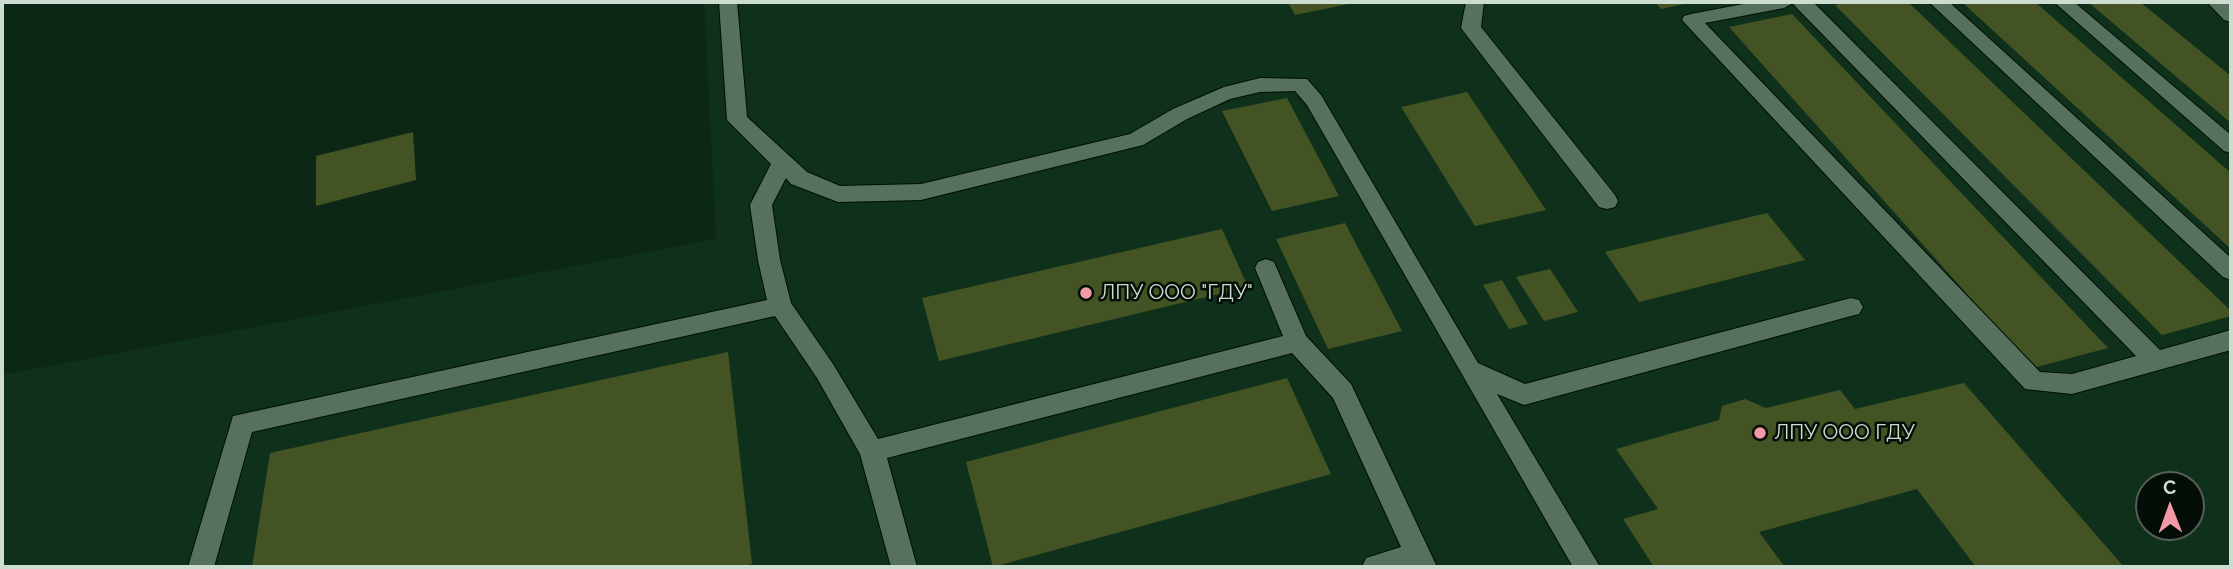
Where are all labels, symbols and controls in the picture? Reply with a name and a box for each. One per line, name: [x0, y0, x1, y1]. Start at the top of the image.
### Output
place label: ЛПУ ООО "ГДУ": [1100, 280, 1253, 306]
marker: ЛПУ ООО "ГДУ": [1078, 285, 1094, 301]
place label: ЛПУ ООО ГДУ: [1774, 420, 1915, 446]
marker: ЛПУ ООО ГДУ: [1752, 425, 1768, 441]
north arrow: [2135, 471, 2205, 541]
text: С: [2163, 476, 2176, 498]

